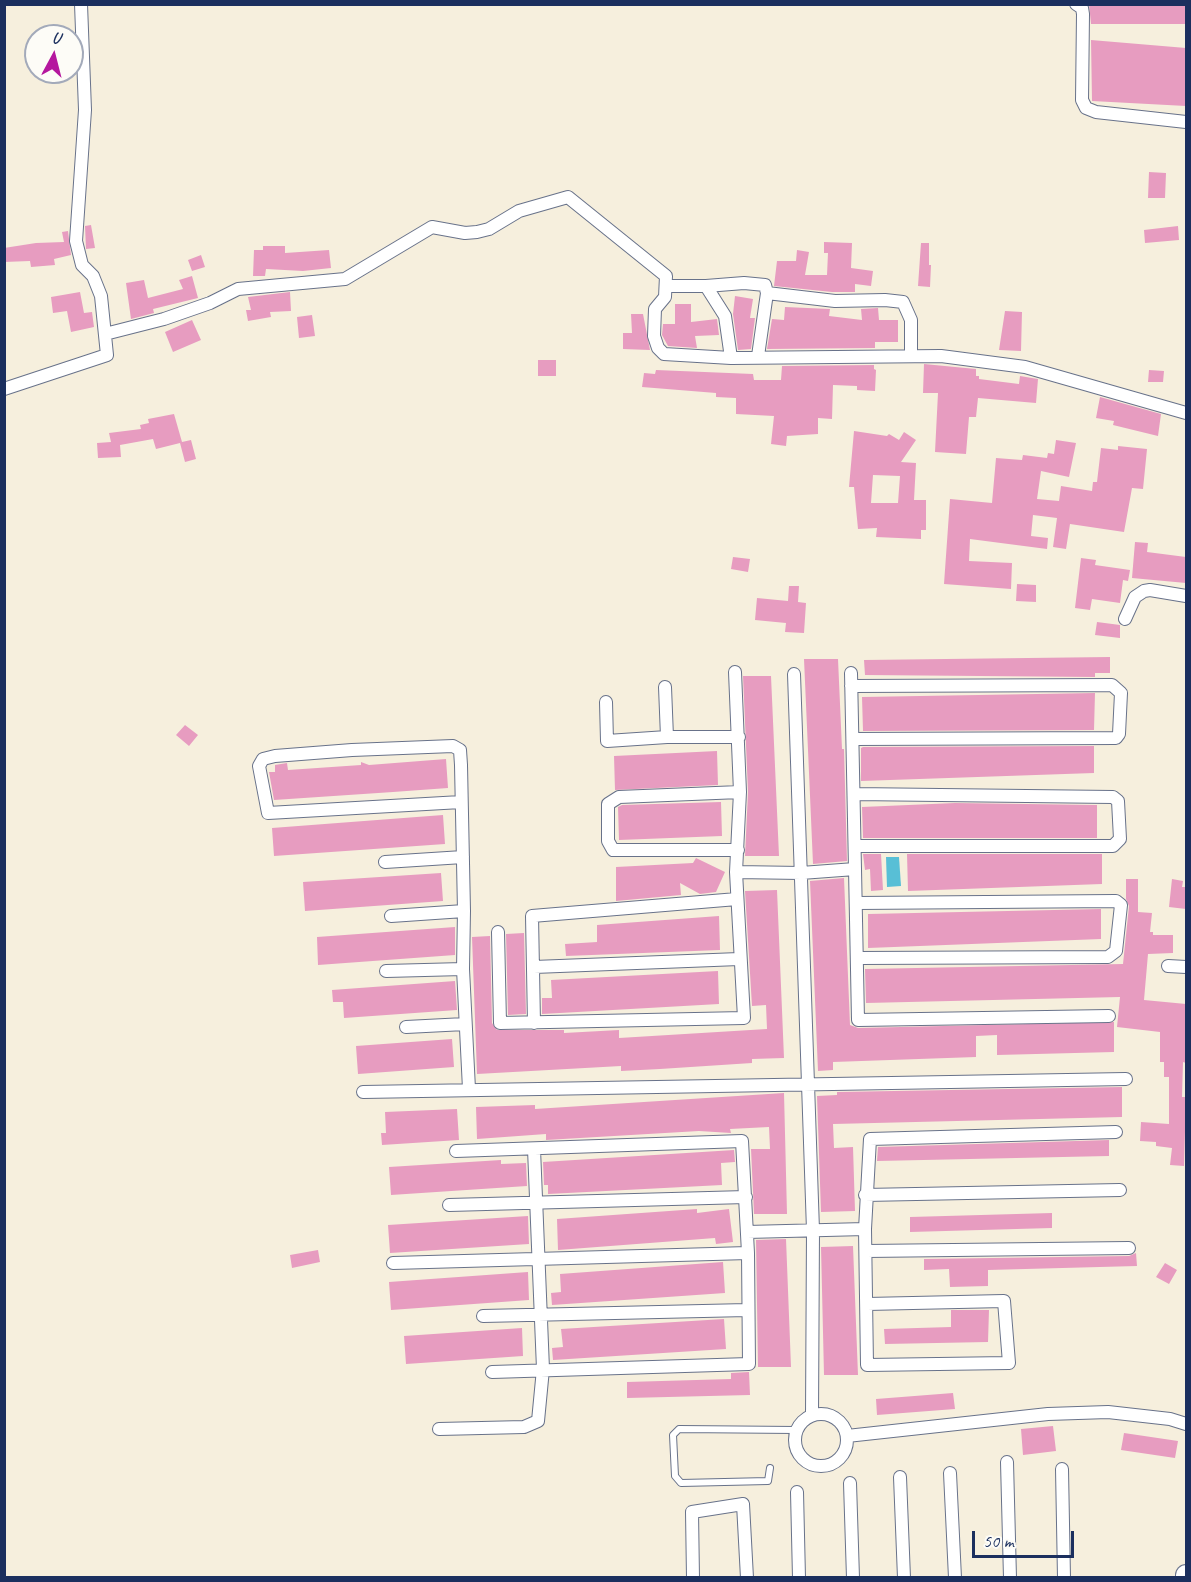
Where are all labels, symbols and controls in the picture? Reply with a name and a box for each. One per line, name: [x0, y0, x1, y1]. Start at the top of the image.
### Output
north arrow: [24, 24, 84, 84]
text: U: [51, 28, 61, 49]
scale bar: [975, 1519, 1077, 1557]
text: 50 m: [983, 1530, 1014, 1552]

